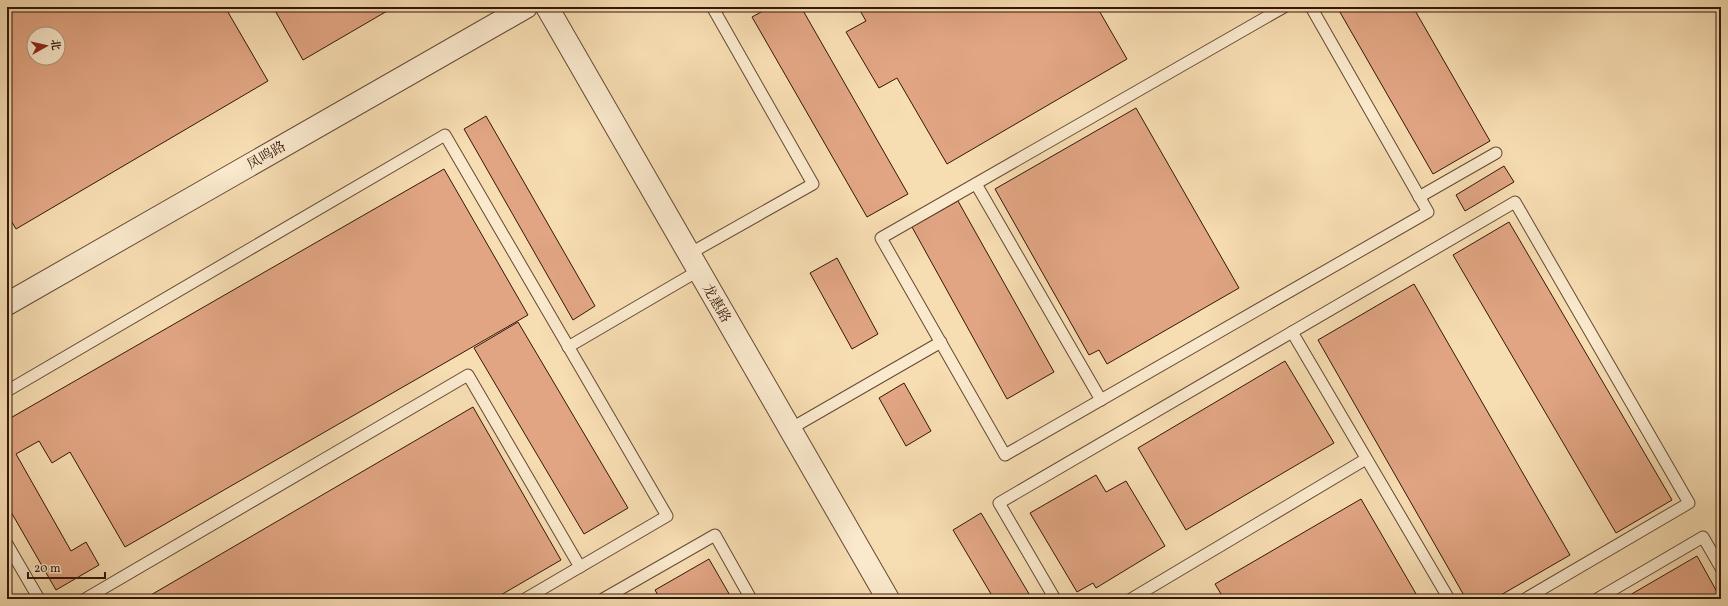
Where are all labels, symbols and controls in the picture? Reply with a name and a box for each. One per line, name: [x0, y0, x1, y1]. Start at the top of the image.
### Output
north arrow: [26, 26, 66, 66]
text: 北: [46, 38, 63, 51]
street label: 凤鸣路: [244, 138, 290, 175]
street label: 龙惠路: [697, 281, 734, 327]
scale bar: [28, 554, 105, 580]
text: 20 m: [34, 561, 61, 577]

